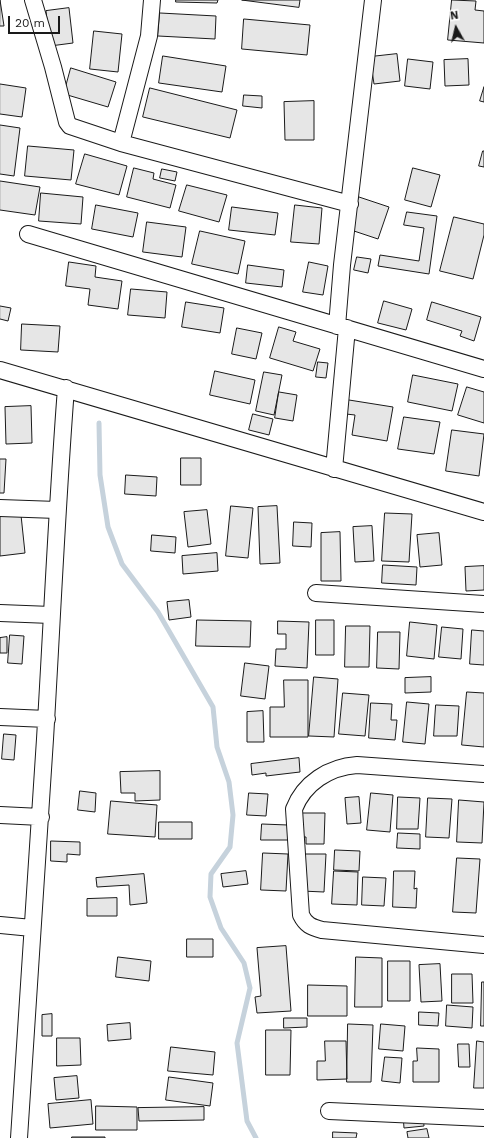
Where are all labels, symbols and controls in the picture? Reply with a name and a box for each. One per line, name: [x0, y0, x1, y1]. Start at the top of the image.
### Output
scale bar: [10, 8, 62, 34]
north arrow: [436, 8, 476, 48]
text: N: [449, 9, 459, 23]
text: 20 m: [15, 16, 45, 30]

